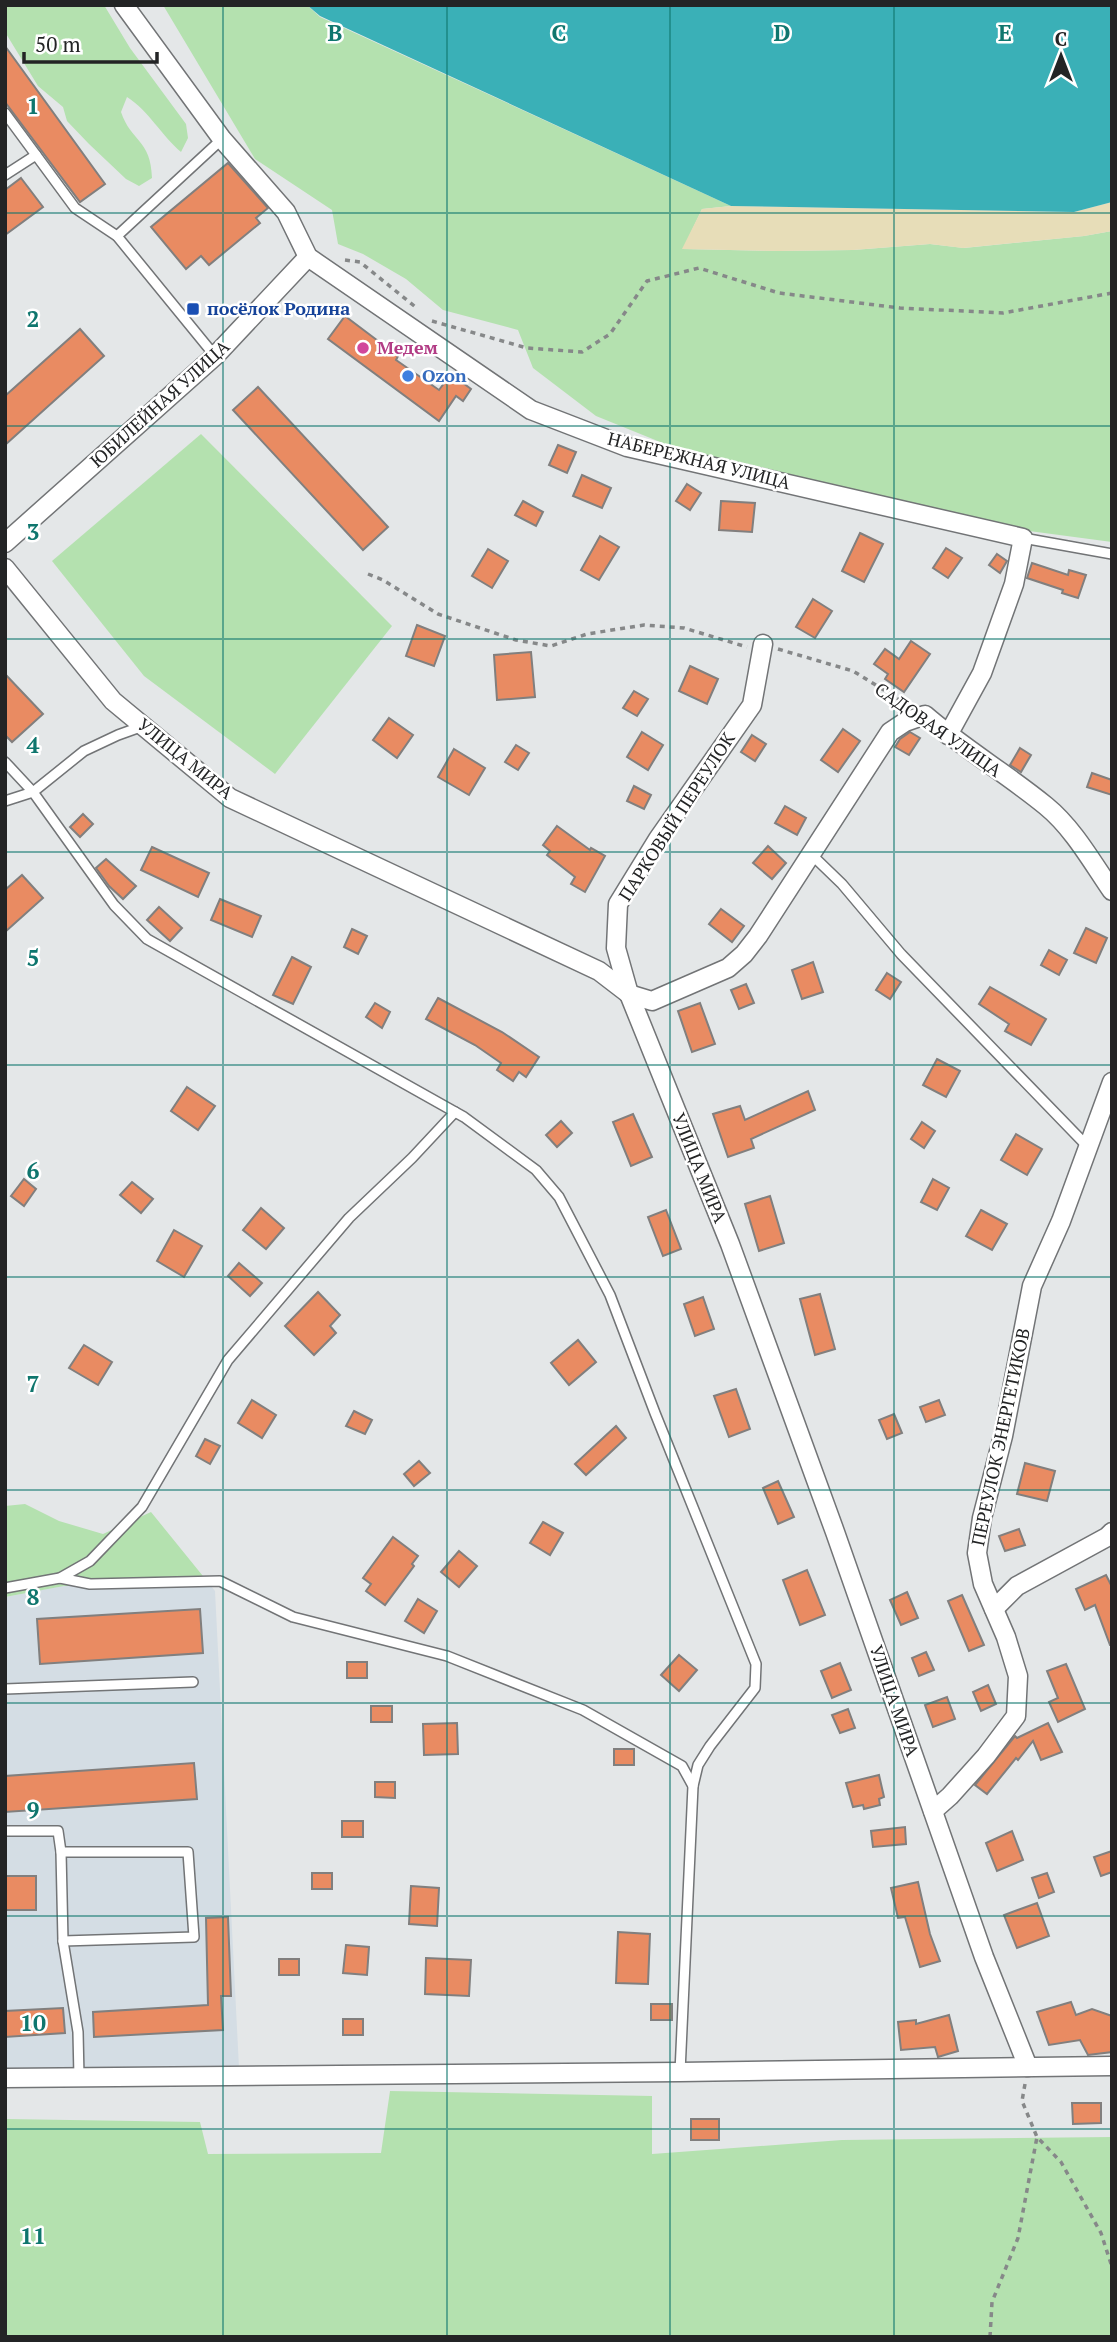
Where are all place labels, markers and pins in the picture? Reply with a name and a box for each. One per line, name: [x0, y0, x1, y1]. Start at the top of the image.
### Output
place label: посёлок Родина: [207, 296, 350, 320]
marker: посёлок Родина: [185, 301, 201, 317]
place label: Медем: [377, 335, 439, 359]
marker: Медем: [355, 340, 371, 356]
place label: Ozon: [422, 363, 467, 387]
marker: Ozon: [400, 368, 416, 384]

